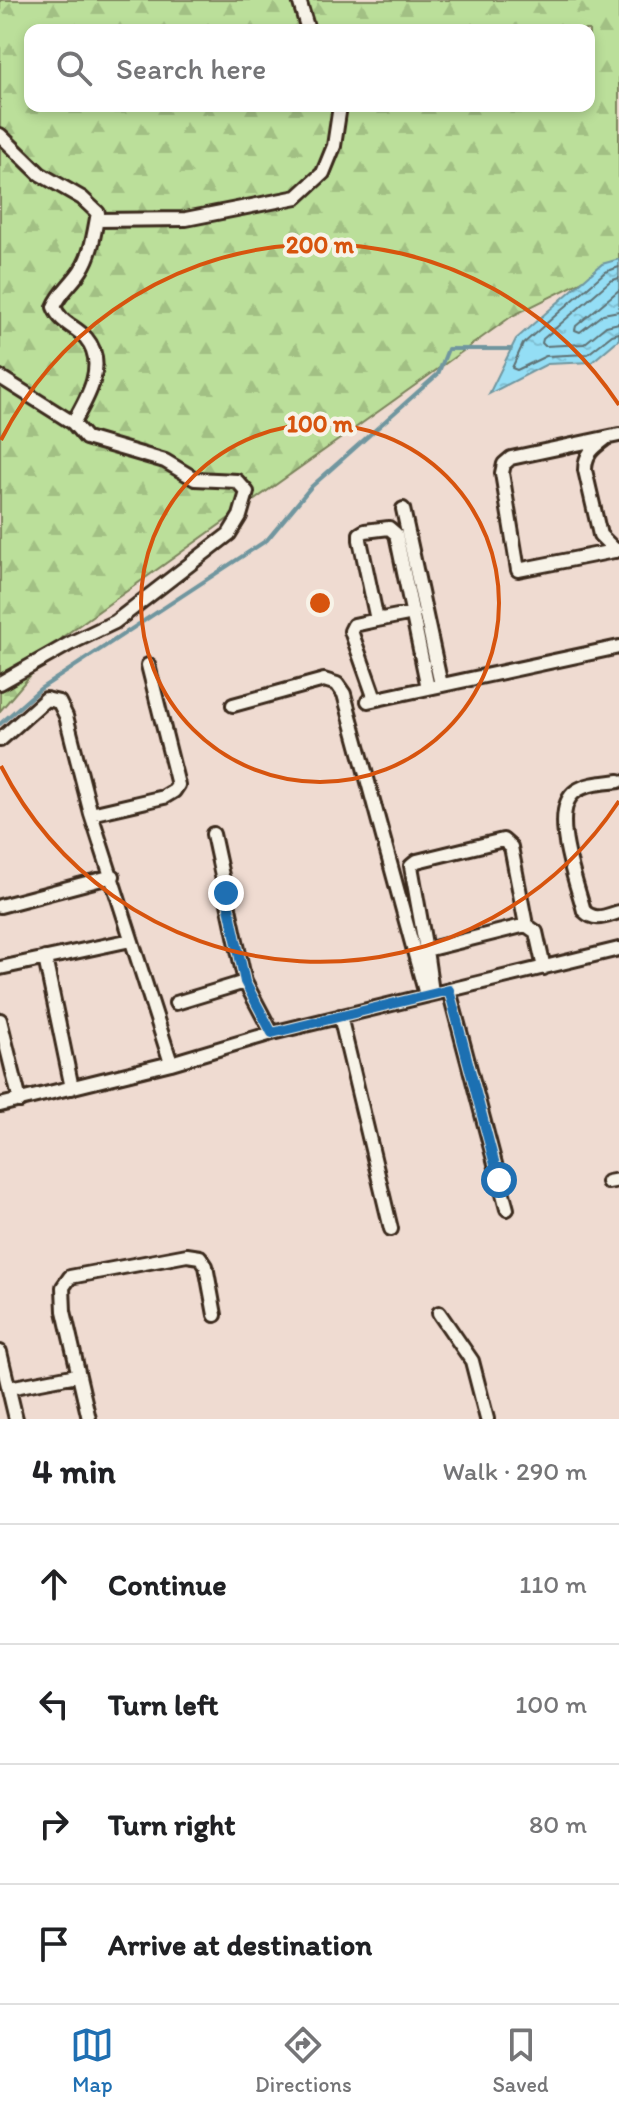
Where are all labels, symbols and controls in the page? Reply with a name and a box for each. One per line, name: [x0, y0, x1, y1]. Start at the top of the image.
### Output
search box: [24, 24, 595, 112]
icon: search: [52, 46, 96, 90]
text: Search here: [116, 50, 266, 87]
text: 200 m: [286, 230, 355, 259]
text: 100 m: [287, 409, 354, 438]
centre of rings: [306, 589, 334, 617]
route end: [208, 875, 244, 911]
route start: [481, 1162, 517, 1198]
text: 4 min: [32, 1451, 116, 1492]
text: Walk · 290 m: [443, 1455, 587, 1487]
icon: ahead: [32, 1562, 76, 1606]
text: Continue: [108, 1566, 227, 1603]
text: 110 m: [519, 1568, 587, 1600]
icon: left: [32, 1682, 76, 1726]
text: Turn left: [108, 1686, 219, 1723]
text: 100 m: [515, 1688, 587, 1720]
icon: right: [32, 1802, 76, 1846]
text: Turn right: [108, 1806, 236, 1843]
text: 80 m: [529, 1808, 587, 1840]
icon: arrive: [32, 1922, 76, 1966]
text: Arrive at destination: [108, 1926, 372, 1963]
tab: Map: [70, 2023, 114, 2098]
tab: Directions: [255, 2023, 352, 2098]
tab: Saved: [492, 2023, 549, 2098]

